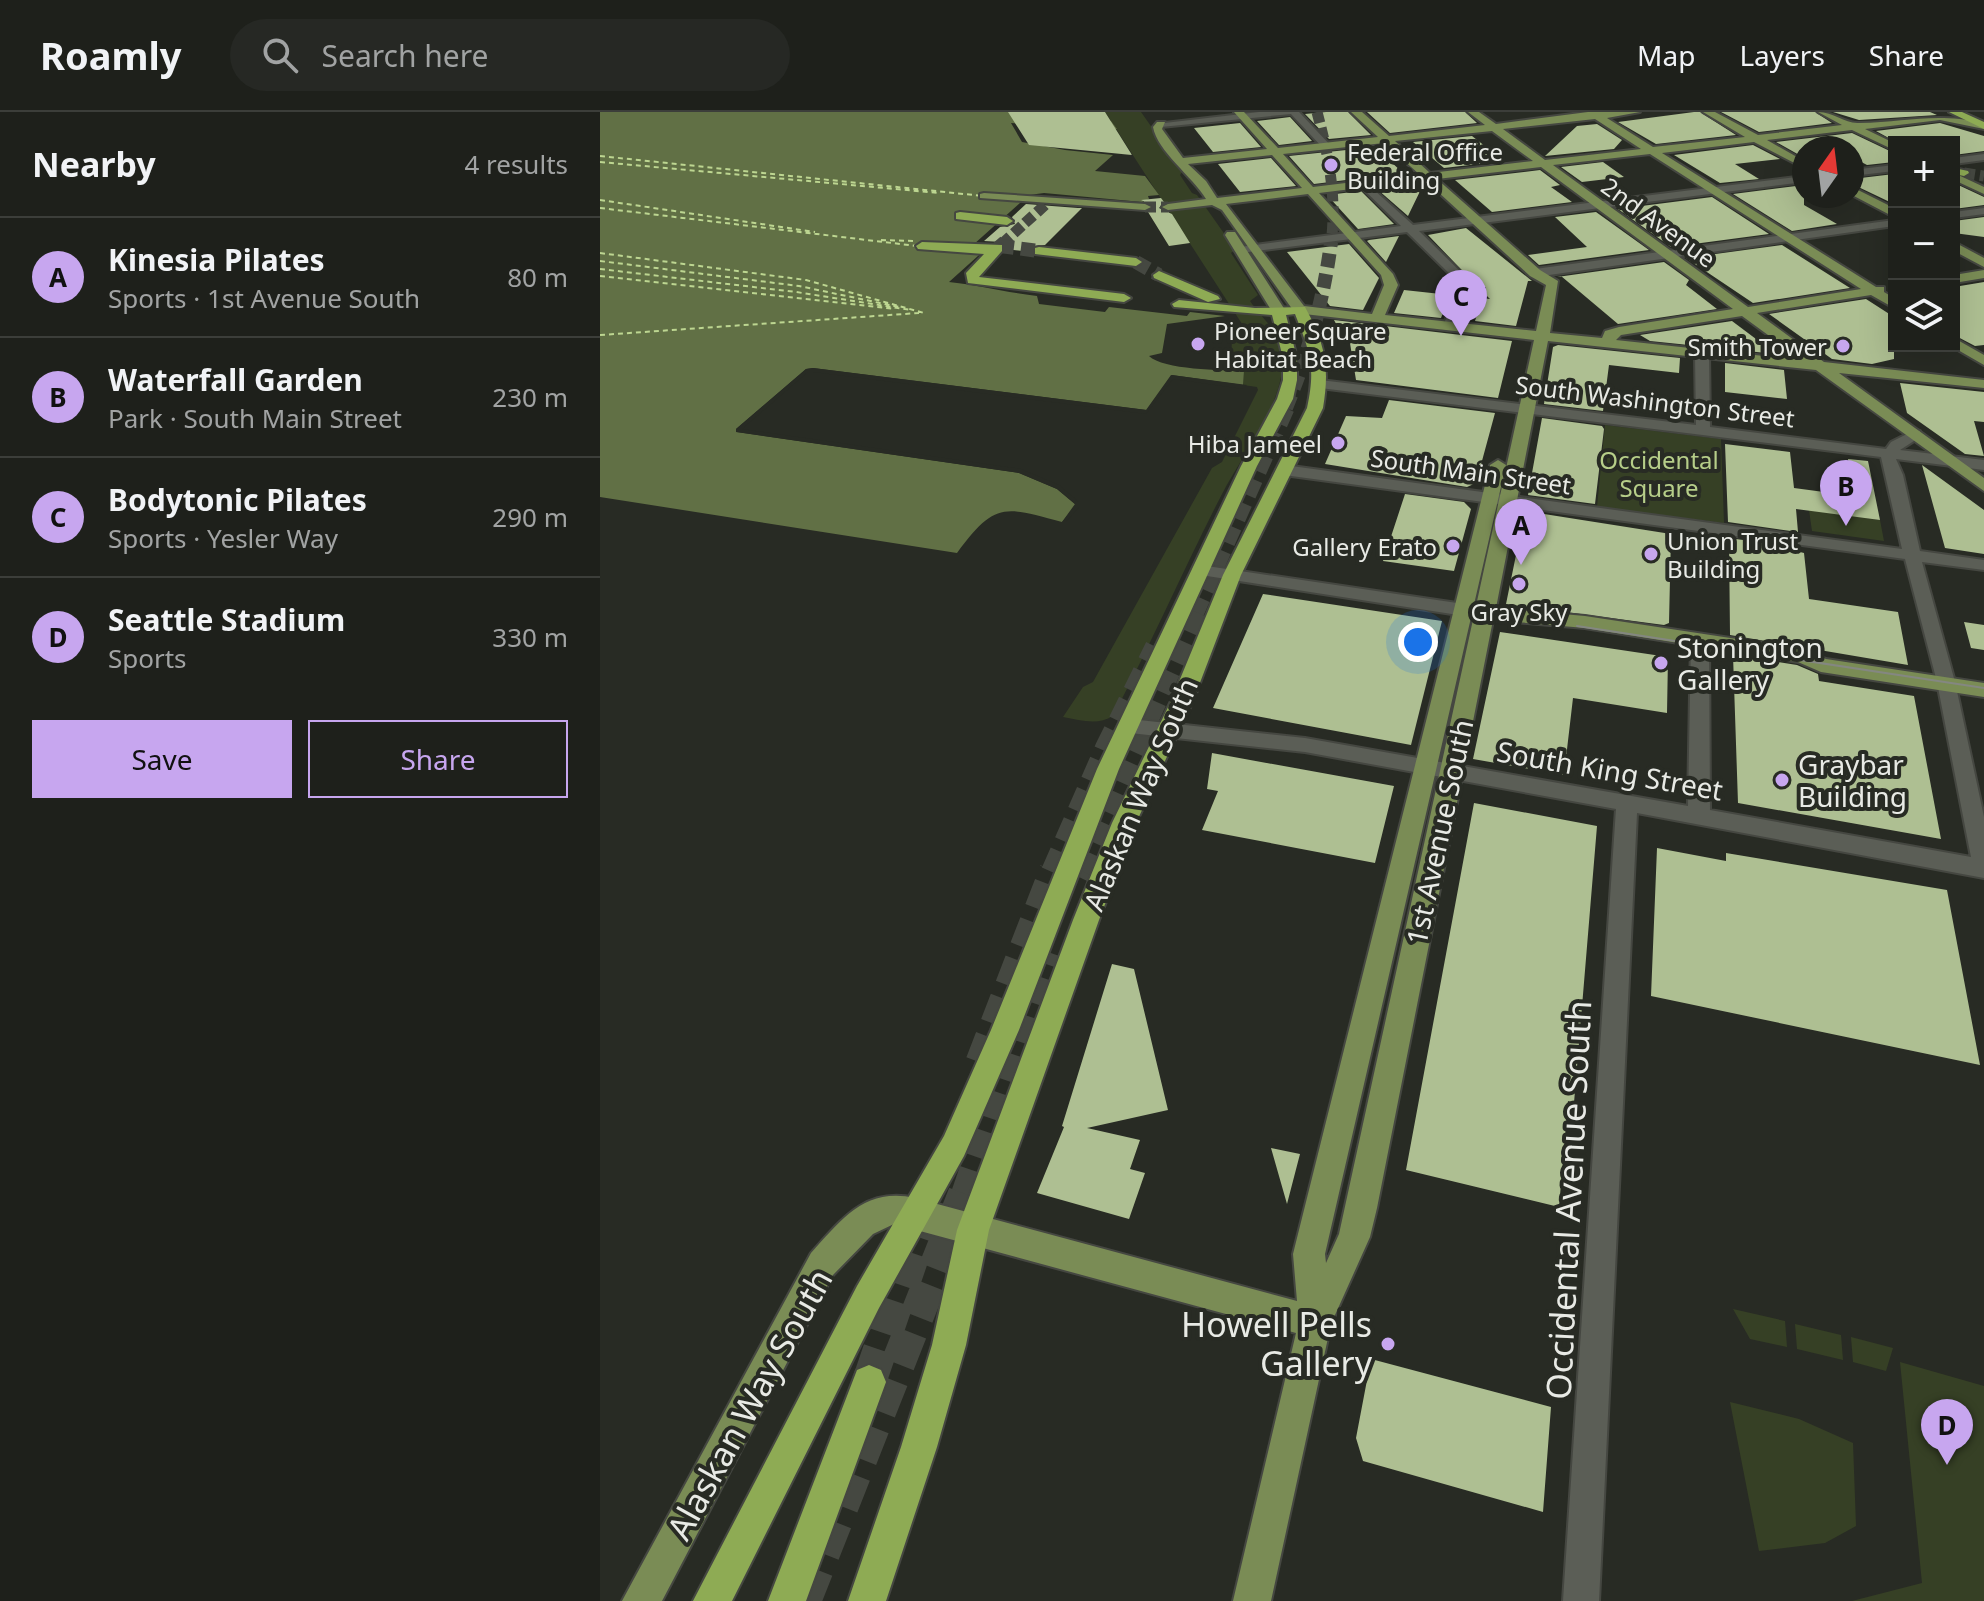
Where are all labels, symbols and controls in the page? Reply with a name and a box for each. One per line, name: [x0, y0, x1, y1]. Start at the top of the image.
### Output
search box: [230, 19, 790, 91]
text: Roamly: [40, 29, 182, 81]
icon: search: [258, 33, 302, 77]
text: Search here: [322, 35, 488, 76]
text: Map: [1637, 36, 1695, 74]
text: Layers: [1739, 36, 1825, 74]
text: Share: [1869, 36, 1944, 74]
place label: Federal Office Building: [1347, 135, 1503, 196]
north arrow: [1792, 136, 1864, 208]
map controls: [1888, 136, 1960, 352]
button: +: [1888, 136, 1960, 208]
text: Nearby: [32, 141, 156, 187]
text: 4 results: [464, 146, 568, 182]
marker: Federal Office Building: [1322, 156, 1340, 174]
street label: 2nd Avenue: [1595, 169, 1723, 275]
button: −: [1888, 208, 1960, 280]
text: Kinesia Pilates: [108, 239, 325, 280]
text: A: [49, 259, 67, 295]
text: 80 m: [507, 259, 568, 295]
pin: C: [1435, 270, 1487, 336]
text: Sports · 1st Avenue South: [108, 280, 420, 316]
button: layers: [1888, 280, 1960, 352]
place label: Pioneer Square Habitat Beach: [1214, 314, 1387, 375]
place label: Smith Tower: [1687, 330, 1827, 363]
marker: Pioneer Square Habitat Beach: [1189, 335, 1207, 353]
marker: Smith Tower: [1834, 337, 1852, 355]
text: Waterfall Garden: [108, 359, 363, 400]
street label: South Washington Street: [1514, 368, 1797, 435]
text: B: [49, 379, 67, 415]
text: 230 m: [492, 379, 568, 415]
text: Park · South Main Street: [108, 400, 402, 436]
place label: Hiba Jameel: [1188, 427, 1322, 460]
marker: Hiba Jameel: [1329, 434, 1347, 452]
street label: South Main Street: [1369, 441, 1574, 501]
park label: Occidental Square: [1599, 443, 1719, 504]
pin: B: [1820, 460, 1872, 526]
text: Bodytonic Pilates: [108, 479, 367, 520]
text: C: [50, 499, 66, 535]
text: 290 m: [492, 499, 568, 535]
pin: A: [1495, 499, 1547, 565]
text: Sports · Yesler Way: [108, 520, 338, 556]
place label: Union Trust Building: [1667, 524, 1799, 585]
place label: Gallery Erato: [1292, 530, 1437, 563]
marker: Gallery Erato: [1444, 537, 1462, 555]
marker: Union Trust Building: [1642, 545, 1660, 563]
marker: Gray Sky: [1510, 575, 1528, 593]
place label: Gray Sky: [1470, 595, 1568, 628]
text: Seattle Stadium: [108, 599, 345, 640]
text: D: [48, 619, 68, 655]
text: 330 m: [492, 619, 568, 655]
your location: [1398, 622, 1438, 662]
place label: Stonington Gallery: [1677, 628, 1823, 698]
text: Sports: [108, 640, 187, 676]
marker: Stonington Gallery: [1652, 654, 1670, 672]
street label: Alaskan Way South: [1074, 672, 1206, 916]
street label: 1st Avenue South: [1397, 716, 1481, 948]
button: Save: [32, 720, 292, 798]
button: Share: [308, 720, 568, 798]
street label: South King Street: [1494, 731, 1726, 809]
place label: Graybar Building: [1798, 745, 1907, 815]
marker: Graybar Building: [1773, 771, 1791, 789]
street label: Occidental Avenue South: [1535, 999, 1601, 1401]
street label: Alaskan Way South: [656, 1260, 842, 1548]
place label: Howell Pells Gallery: [1181, 1301, 1373, 1386]
marker: Howell Pells Gallery: [1379, 1335, 1397, 1353]
pin: D: [1921, 1399, 1973, 1465]

